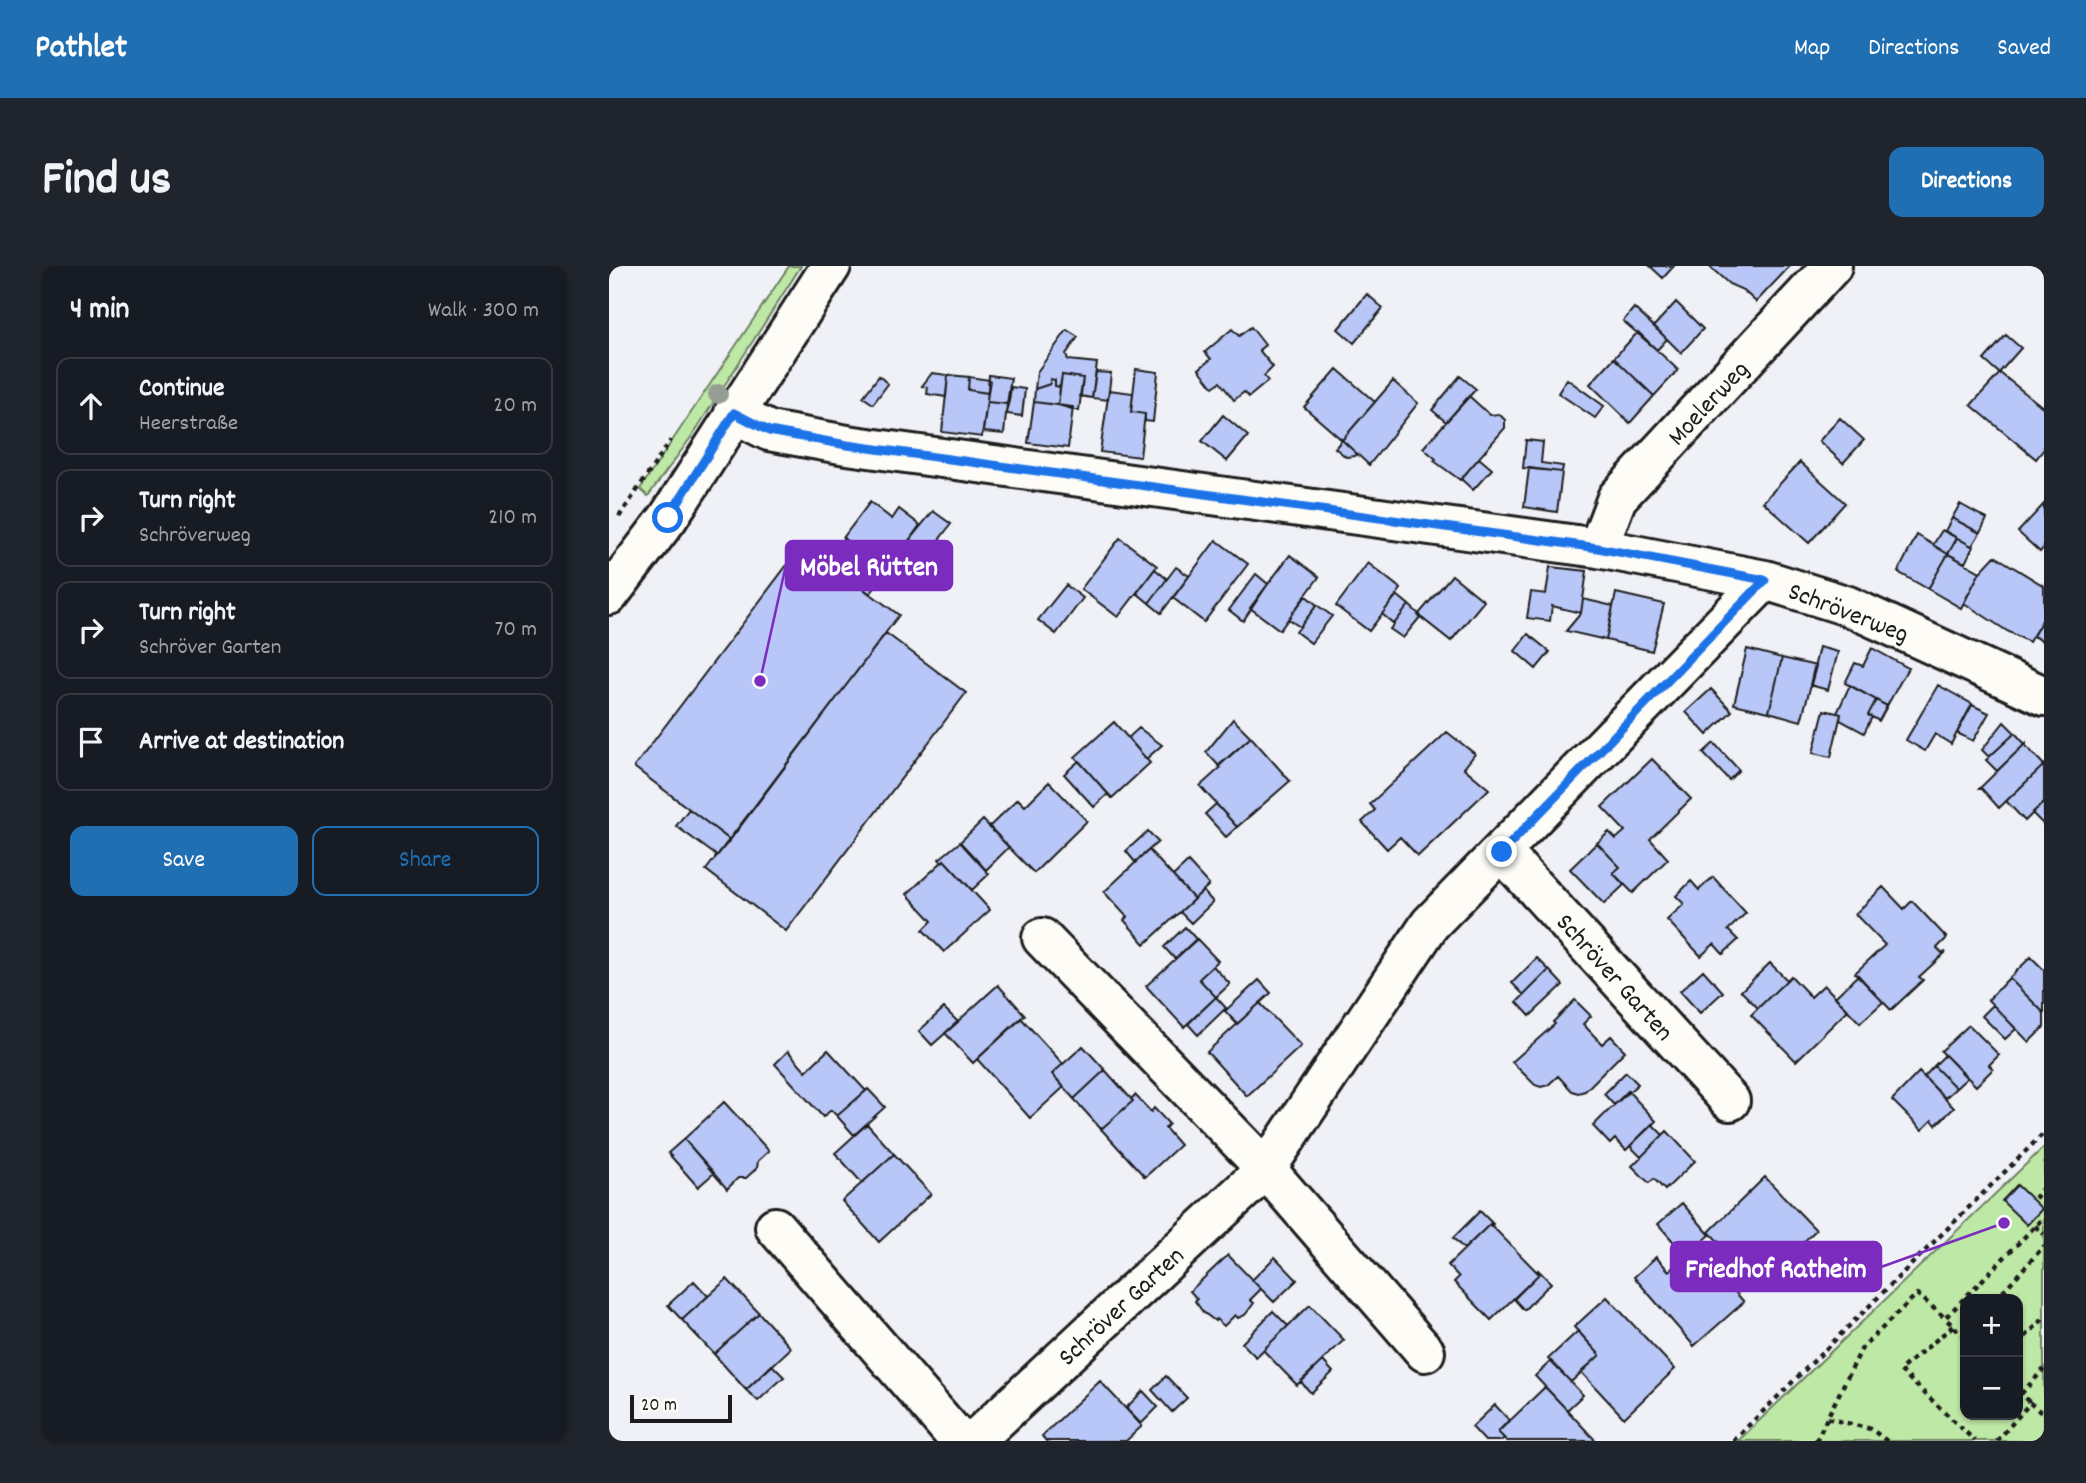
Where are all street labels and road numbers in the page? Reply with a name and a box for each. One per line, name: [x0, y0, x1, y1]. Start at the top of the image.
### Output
street label: Moelerweg: [1660, 353, 1759, 455]
street label: Schröverweg: [1782, 574, 1913, 654]
street label: Schröver Garten: [1546, 906, 1681, 1051]
street label: Schröver Garten: [1051, 1239, 1194, 1376]

